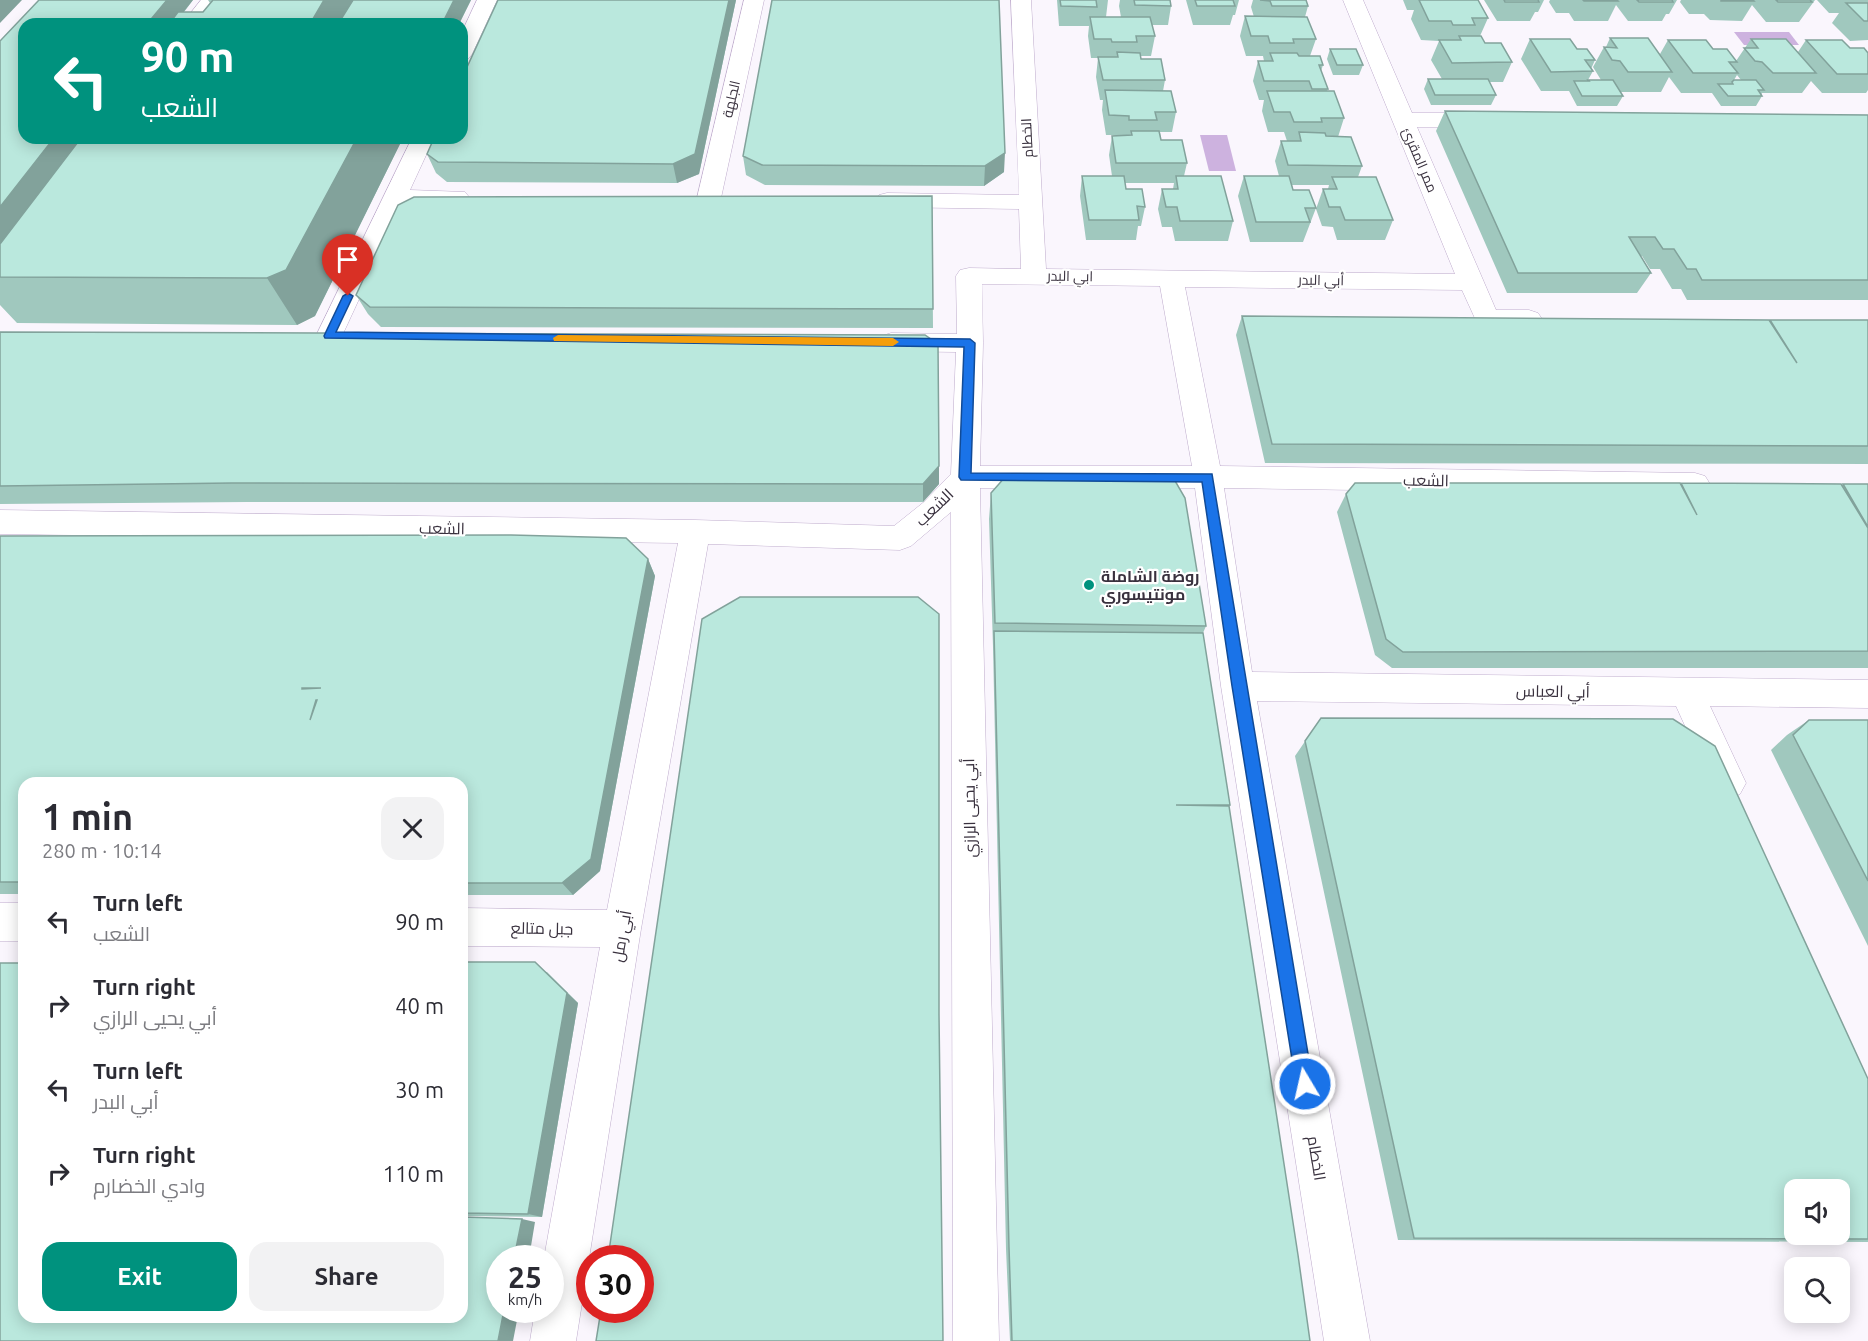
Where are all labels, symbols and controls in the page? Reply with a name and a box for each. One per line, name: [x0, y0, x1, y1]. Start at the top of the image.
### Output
text: 90 m: [141, 33, 235, 80]
icon: left: [42, 42, 120, 120]
street label: الجلهة: [719, 79, 743, 119]
text: الشعب: [141, 92, 218, 122]
street label: الخطام: [1018, 118, 1038, 158]
street label: ممر المقرئ: [1399, 125, 1441, 195]
pin: [322, 234, 373, 296]
icon: arrive: [331, 243, 364, 276]
street label: ابي البدر: [1046, 268, 1093, 288]
street label: أبي البدر: [1297, 271, 1344, 292]
street label: الشعب: [1403, 471, 1449, 490]
street label: الشعب: [911, 485, 957, 530]
street label: الشعب: [419, 519, 465, 538]
place label: روضة الشاملة مونتيسوري: [1101, 567, 1199, 607]
marker: روضة الشاملة مونتيسوري: [1082, 578, 1096, 592]
street label: أبي العباس: [1516, 681, 1590, 706]
street label: أبي يحيى الرازي: [959, 758, 984, 858]
text: 1 min: [42, 796, 133, 837]
button: close: [381, 797, 444, 860]
text: 280 m · 10:14: [42, 839, 162, 862]
text: Turn left: [93, 890, 183, 915]
icon: left: [42, 905, 75, 938]
text: 90 m: [395, 909, 444, 934]
street label: أبي رمل: [608, 909, 639, 964]
street label: جبل متالع: [510, 918, 573, 941]
text: الشعب: [93, 922, 150, 945]
text: Turn right: [93, 974, 195, 999]
icon: right: [42, 989, 75, 1022]
text: 40 m: [395, 993, 444, 1018]
text: أبي يحيى الرازي: [93, 1006, 217, 1029]
position arrow: [1273, 1052, 1337, 1116]
text: Turn left: [93, 1058, 183, 1083]
icon: left: [42, 1073, 75, 1106]
text: 30 m: [395, 1077, 444, 1102]
text: أبي البدر: [93, 1090, 159, 1113]
street label: الخطام: [1302, 1134, 1329, 1182]
text: Turn right: [93, 1142, 195, 1167]
icon: right: [42, 1157, 75, 1190]
text: 110 m: [383, 1161, 444, 1186]
text: وادي الخضارم: [93, 1174, 205, 1197]
map controls: [1784, 1179, 1850, 1323]
button: sound: [1784, 1179, 1850, 1245]
button: Exit: [42, 1242, 237, 1311]
button: Share: [249, 1242, 444, 1311]
speed limit sign: 30: [576, 1245, 654, 1323]
button: search: [1784, 1257, 1850, 1323]
text: 25: [508, 1260, 542, 1294]
text: km/h: [508, 1291, 542, 1308]

